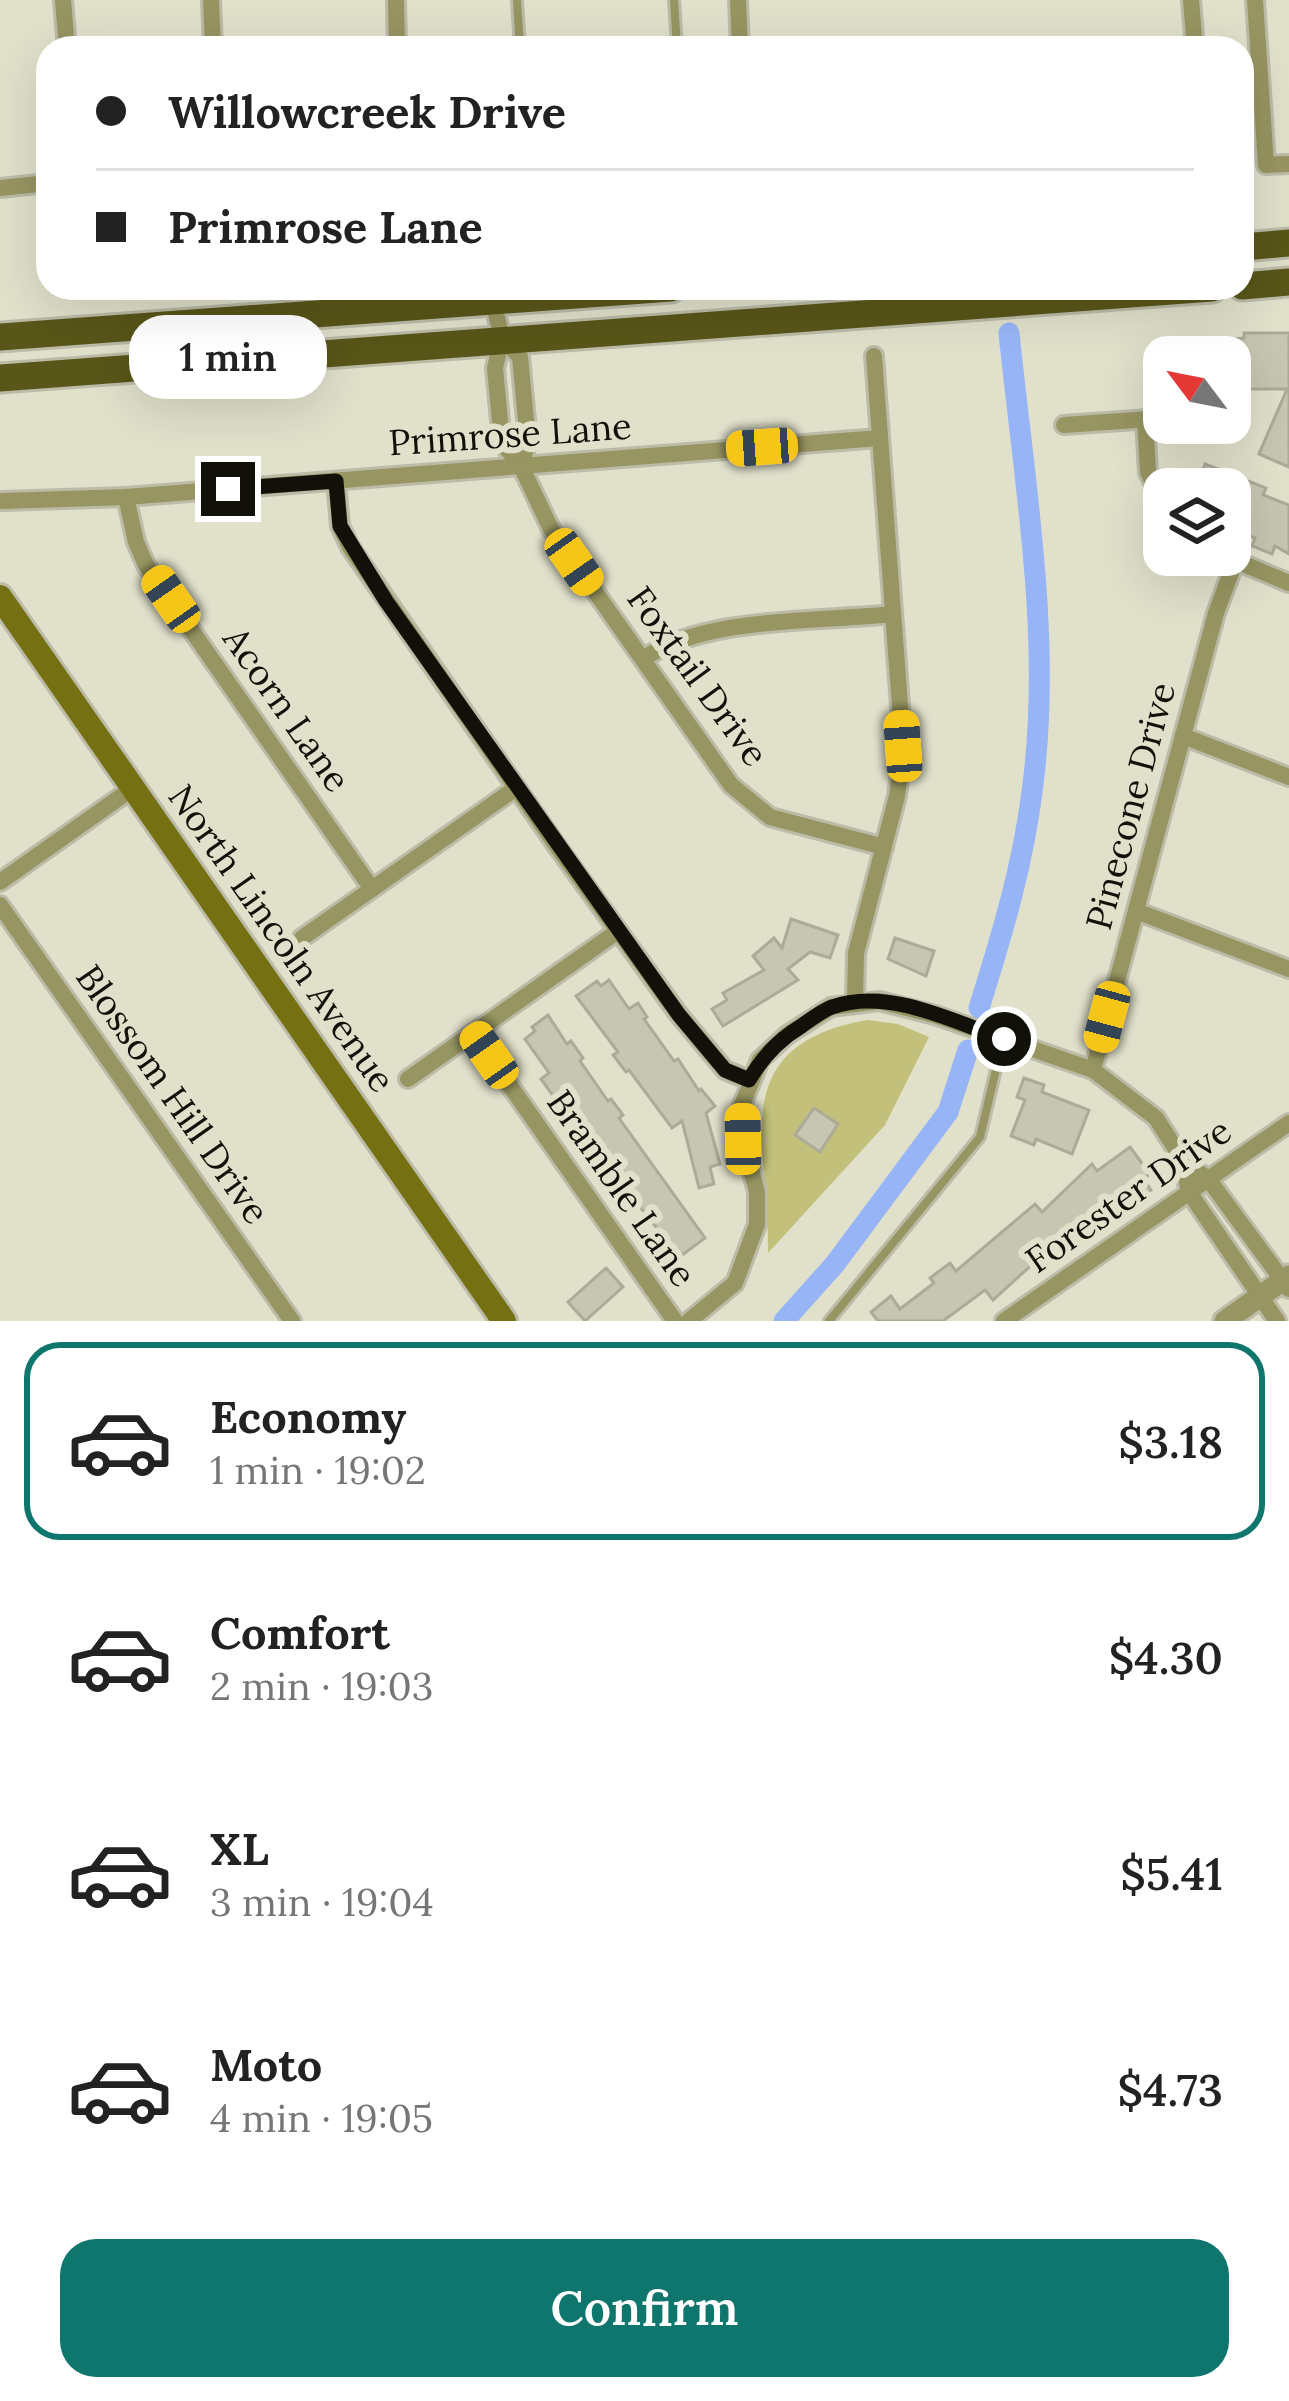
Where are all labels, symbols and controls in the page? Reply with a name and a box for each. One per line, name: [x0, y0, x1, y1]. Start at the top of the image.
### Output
text: Willowcreek Drive: [168, 83, 566, 140]
text: Primrose Lane: [168, 198, 483, 255]
callout: 1 min: [129, 315, 327, 399]
text: 1 min: [179, 332, 277, 382]
north arrow: [1143, 336, 1251, 444]
map controls: [1143, 336, 1251, 576]
street label: Primrose Lane: [387, 403, 633, 465]
car: [725, 427, 799, 467]
route end: [201, 462, 255, 516]
button: layers: [1143, 468, 1251, 576]
car: [539, 522, 609, 602]
car: [136, 559, 206, 639]
street label: Foxtail Drive: [617, 577, 779, 775]
street label: Acorn Lane: [213, 617, 361, 800]
street label: Pinecone Drive: [1075, 677, 1185, 935]
car: [883, 709, 923, 783]
street label: North Lincoln Avenue: [158, 775, 406, 1101]
street label: Blossom Hill Drive: [66, 955, 280, 1233]
car: [1080, 978, 1134, 1056]
route start: [977, 1012, 1031, 1066]
car: [454, 1015, 524, 1095]
street label: Bramble Lane: [537, 1081, 707, 1295]
car: [724, 1103, 762, 1175]
street label: Forester Drive: [1016, 1107, 1240, 1283]
icon: car: [66, 1387, 174, 1495]
text: Economy: [210, 1388, 406, 1445]
text: $3.18: [1118, 1413, 1223, 1470]
text: 1 min · 19:02: [210, 1445, 426, 1495]
icon: car: [66, 1603, 174, 1711]
text: Comfort: [210, 1604, 390, 1661]
text: $4.30: [1109, 1629, 1223, 1686]
text: 2 min · 19:03: [210, 1661, 433, 1711]
icon: car: [66, 1819, 174, 1927]
text: XL: [210, 1820, 269, 1877]
text: $5.41: [1120, 1845, 1223, 1902]
text: 3 min · 19:04: [210, 1877, 434, 1927]
icon: car: [66, 2035, 174, 2143]
text: Moto: [210, 2036, 322, 2093]
text: $4.73: [1117, 2061, 1223, 2118]
text: 4 min · 19:05: [210, 2093, 433, 2143]
button: Confirm: [60, 2239, 1229, 2377]

